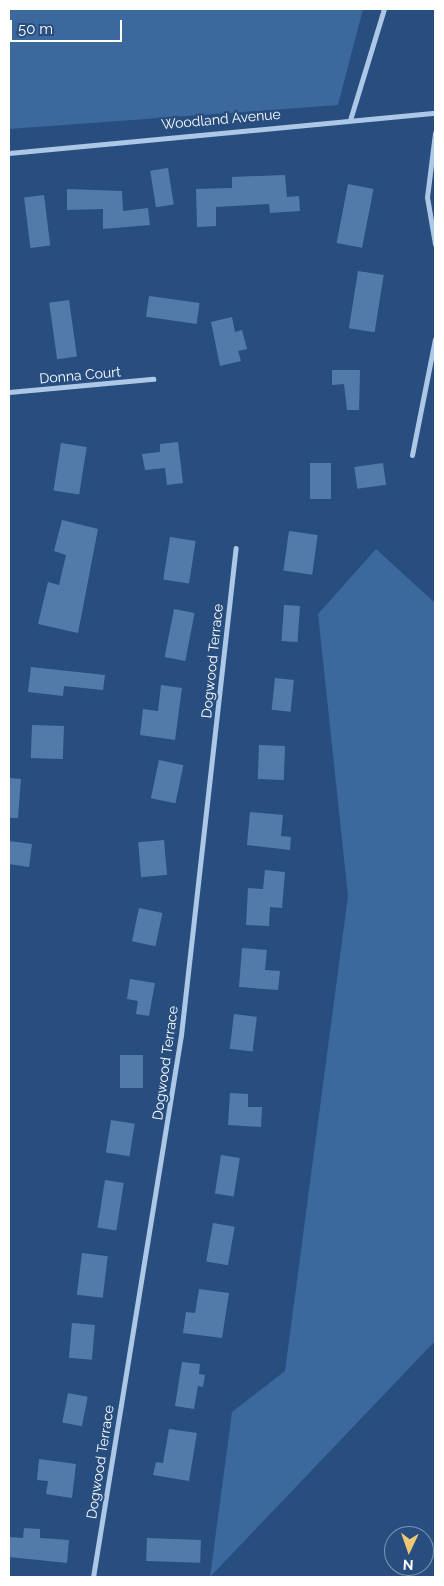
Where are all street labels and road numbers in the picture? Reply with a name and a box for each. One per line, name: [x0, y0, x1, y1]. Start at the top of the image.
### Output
street label: Woodland Avenue: [160, 105, 282, 133]
street label: Donna Court: [39, 363, 121, 387]
street label: Dogwood Terrace: [198, 603, 226, 719]
street label: Dogwood Terrace: [149, 1005, 181, 1121]
street label: Dogwood Terrace: [83, 1404, 117, 1520]

